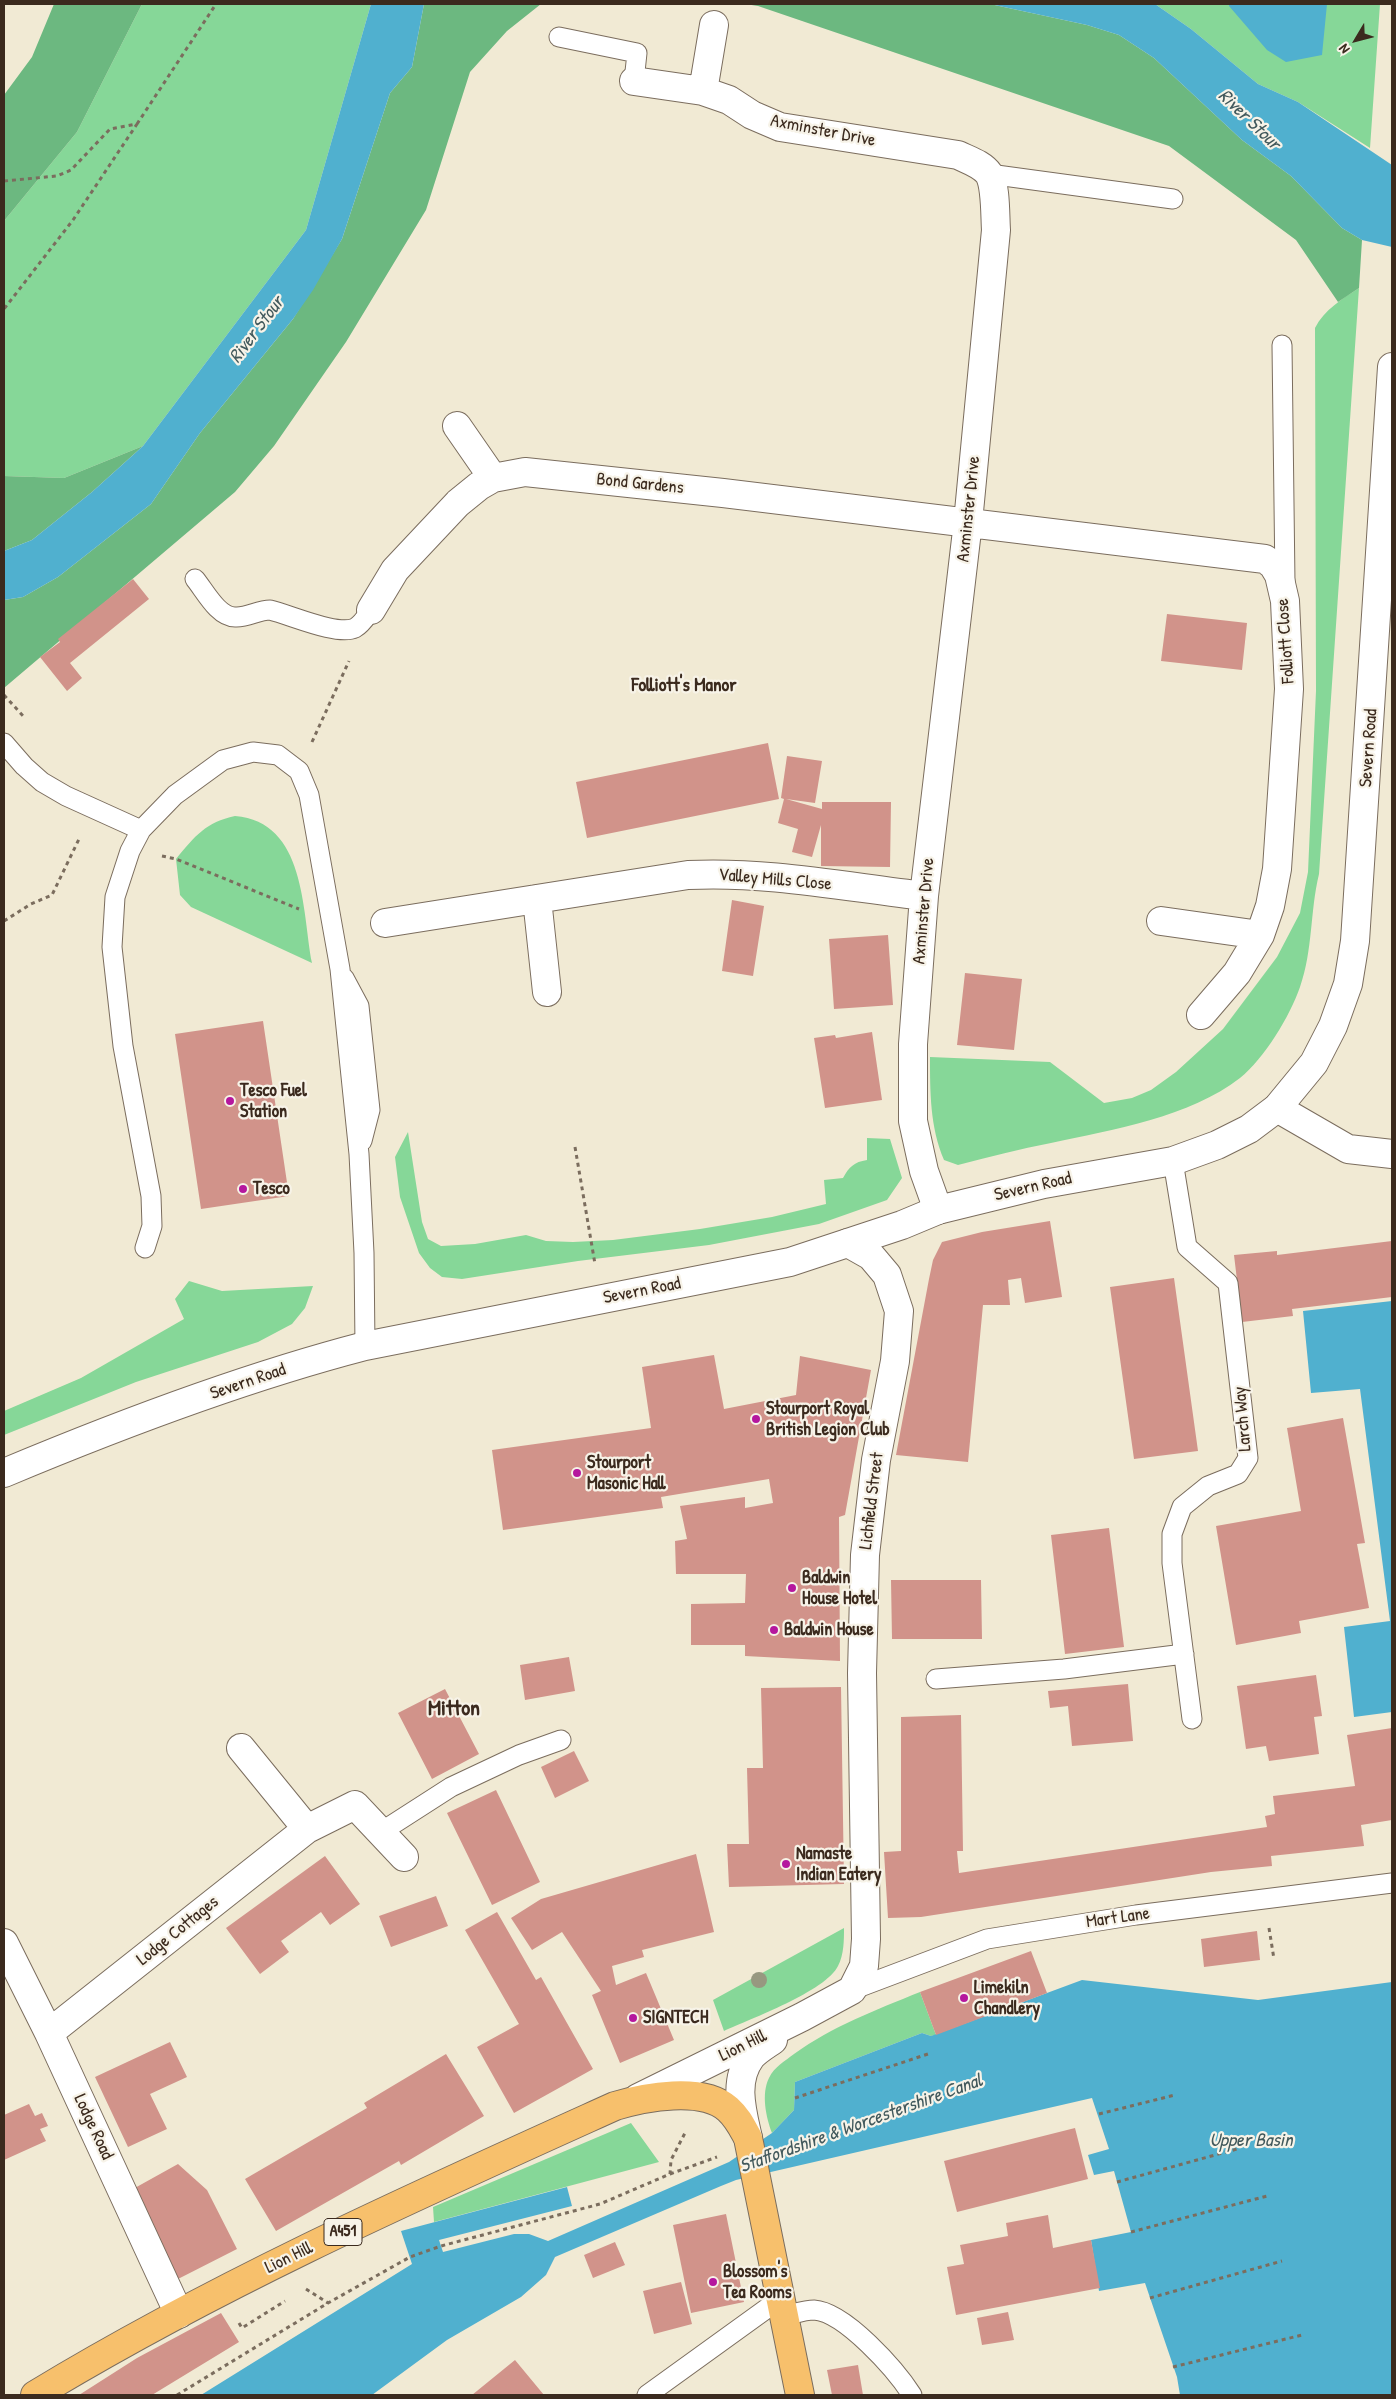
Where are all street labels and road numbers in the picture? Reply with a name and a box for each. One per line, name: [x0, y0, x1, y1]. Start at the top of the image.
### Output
street label: Axminster Drive: [769, 110, 877, 152]
street label: Axminster Drive: [953, 455, 985, 563]
street label: Bond Gardens: [595, 469, 685, 499]
street label: Folliott Close: [1272, 598, 1300, 684]
street label: Severn Road: [1355, 708, 1383, 788]
street label: Axminster Drive: [909, 857, 939, 965]
street label: Valley Mills Close: [718, 864, 832, 896]
street label: Severn Road: [992, 1168, 1074, 1206]
street label: Severn Road: [601, 1273, 683, 1309]
street label: Severn Road: [207, 1359, 289, 1405]
street label: Larch Way: [1229, 1386, 1257, 1452]
street label: Lichfield Street: [855, 1451, 889, 1551]
street label: Lodge Cottages: [133, 1891, 223, 1971]
street label: Mart Lane: [1085, 1903, 1151, 1933]
street label: Lion Hill: [716, 2025, 770, 2067]
street label: Lodge Road: [68, 2091, 118, 2163]
road number: A451: [324, 2218, 362, 2246]
street label: Lion Hill: [262, 2237, 316, 2279]

